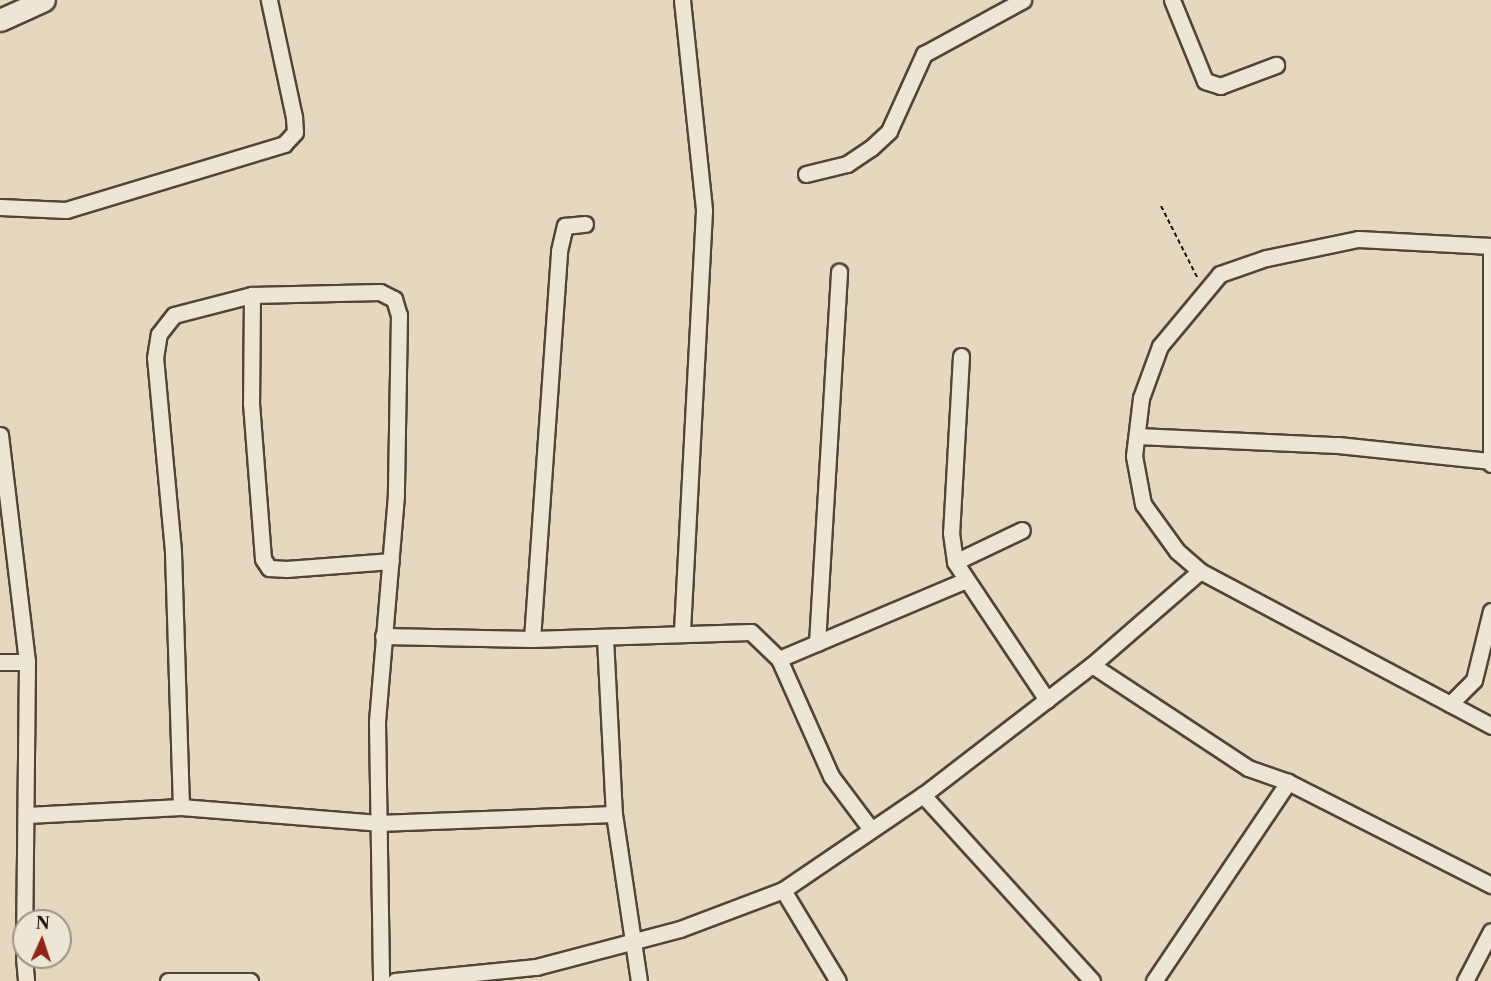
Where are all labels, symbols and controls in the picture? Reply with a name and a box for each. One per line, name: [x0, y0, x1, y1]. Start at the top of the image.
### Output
north arrow: [12, 909, 72, 969]
text: N: [35, 913, 50, 933]

